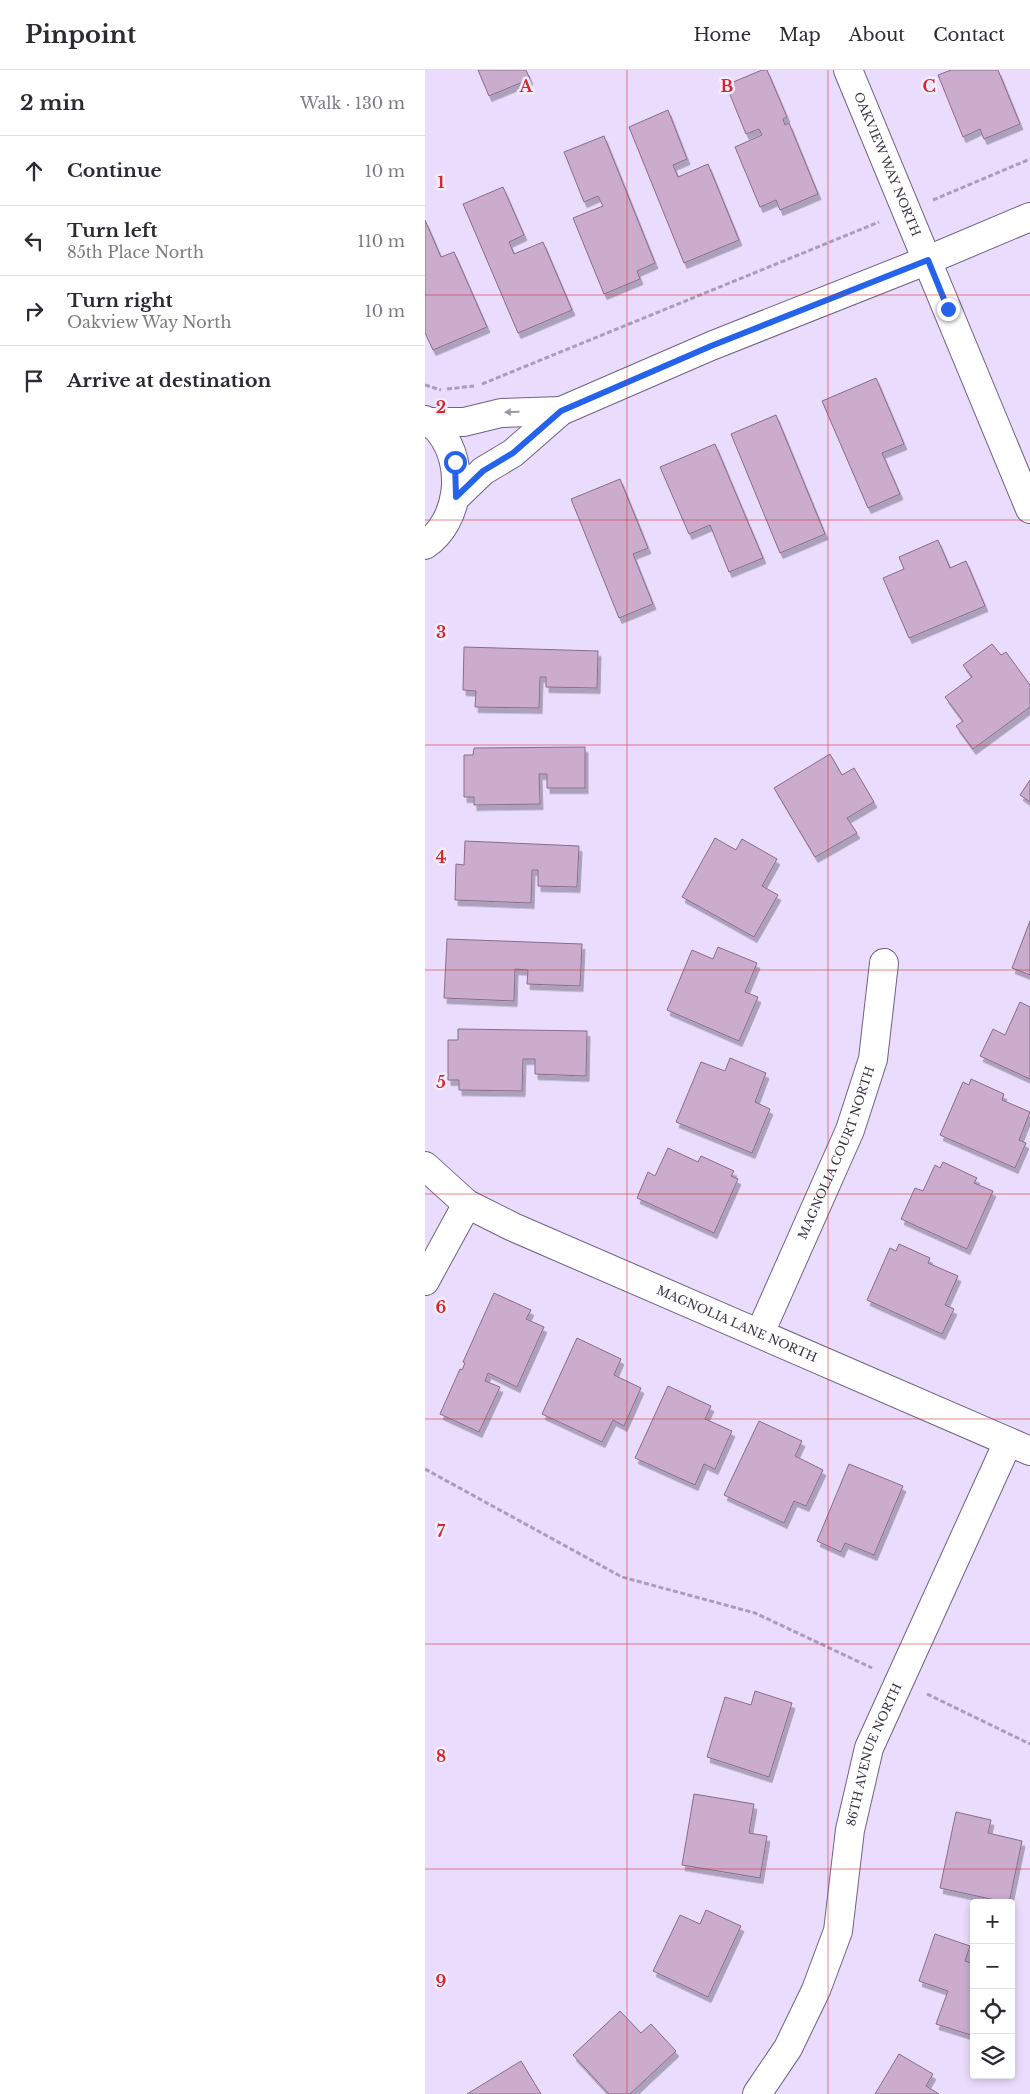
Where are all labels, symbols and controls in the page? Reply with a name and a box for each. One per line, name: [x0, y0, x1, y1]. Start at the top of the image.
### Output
text: Pinpoint: [25, 20, 136, 49]
text: Home: [693, 24, 751, 46]
text: Map: [779, 24, 821, 46]
text: About: [849, 24, 905, 46]
text: Contact: [933, 24, 1005, 46]
text: A: [519, 76, 534, 96]
text: B: [721, 76, 734, 96]
text: C: [922, 76, 936, 96]
text: 2 min: [20, 90, 85, 116]
street label: OAKVIEW WAY NORTH: [851, 90, 924, 238]
text: Walk · 130 m: [300, 93, 405, 113]
icon: ahead: [20, 157, 48, 185]
text: Continue: [67, 159, 162, 182]
text: 10 m: [365, 161, 405, 181]
text: 1: [438, 172, 445, 192]
text: Turn left: [67, 219, 158, 242]
icon: left: [20, 227, 48, 255]
text: 110 m: [358, 231, 405, 251]
text: 85th Place North: [67, 242, 204, 262]
text: Turn right: [67, 289, 173, 312]
icon: right: [20, 297, 48, 325]
route end: [937, 298, 960, 321]
text: 10 m: [365, 301, 405, 321]
text: Oakview Way North: [67, 312, 231, 332]
icon: arrive: [20, 367, 48, 395]
text: Arrive at destination: [67, 369, 271, 392]
text: 2: [436, 397, 446, 417]
one-way arrow: [504, 409, 520, 417]
route start: [444, 451, 467, 474]
text: 3: [436, 622, 446, 642]
text: 4: [436, 847, 446, 867]
street label: MAGNOLIA COURT NORTH: [795, 1064, 877, 1241]
text: 5: [436, 1072, 446, 1092]
street label: MAGNOLIA LANE NORTH: [655, 1282, 819, 1365]
text: 6: [436, 1297, 447, 1317]
text: 7: [437, 1521, 446, 1541]
street label: 86TH AVENUE NORTH: [843, 1681, 905, 1827]
text: 8: [436, 1746, 446, 1766]
map controls: [970, 1899, 1015, 2079]
button: +: [970, 1899, 1015, 1944]
button: −: [970, 1944, 1015, 1989]
text: 9: [436, 1971, 447, 1991]
button: locate: [970, 1989, 1015, 2034]
button: layers: [970, 2034, 1015, 2079]

